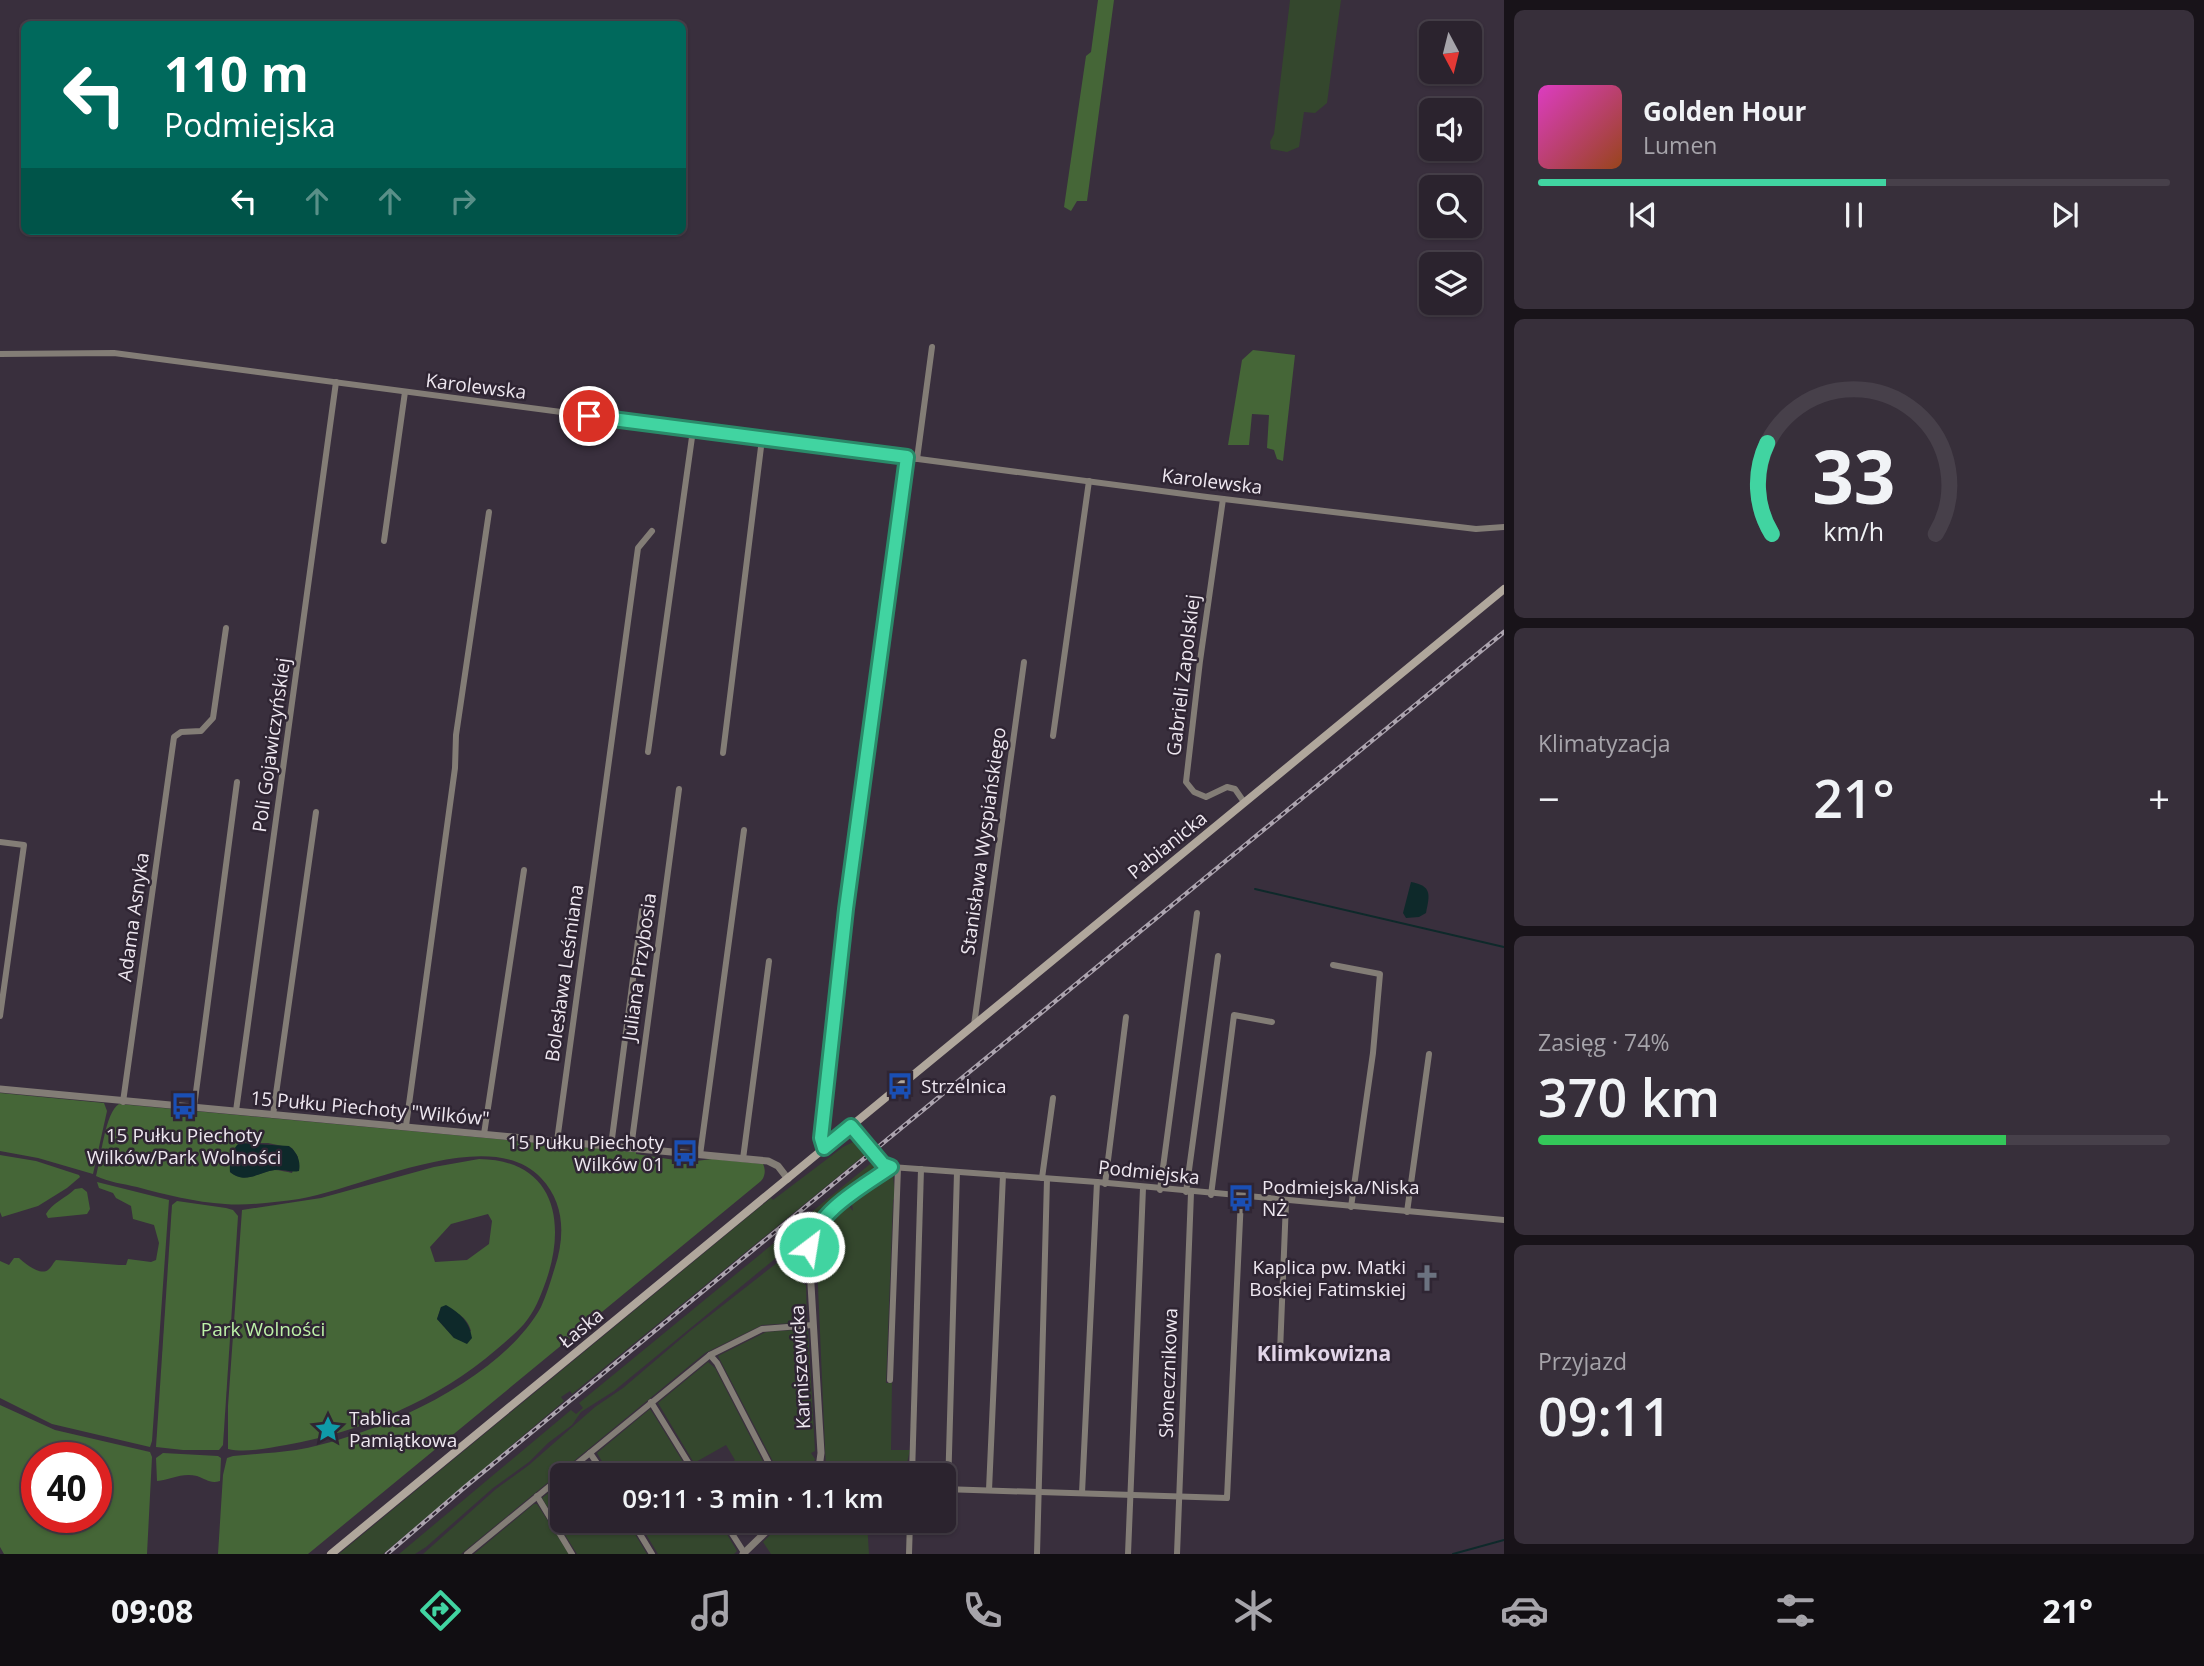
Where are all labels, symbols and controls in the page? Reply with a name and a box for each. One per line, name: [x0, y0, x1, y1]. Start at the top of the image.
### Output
north arrow: [1419, 21, 1482, 84]
map controls: [1419, 21, 1482, 315]
text: 110 m: [164, 40, 309, 106]
icon: left: [49, 49, 140, 140]
text: Golden Hour: [1643, 93, 1806, 129]
button: sound: [1419, 98, 1482, 161]
text: Podmiejska: [164, 103, 336, 146]
text: Lumen: [1643, 129, 1717, 161]
button: search: [1419, 175, 1482, 238]
icon: left: [225, 182, 263, 220]
icon: ahead: [298, 182, 336, 220]
icon: ahead: [371, 182, 409, 220]
icon: right: [444, 182, 482, 220]
icon: previous: [1624, 196, 1662, 234]
icon: pause: [1835, 196, 1873, 234]
icon: next: [2046, 196, 2084, 234]
button: layers: [1419, 252, 1482, 315]
street label: Karolewska: [424, 367, 528, 405]
pin: [559, 386, 619, 446]
icon: arrive: [570, 397, 608, 435]
text: 33: [1812, 427, 1896, 526]
street label: Karolewska: [1160, 462, 1264, 500]
text: km/h: [1824, 514, 1884, 548]
street label: Gabrieli Zapolskiej: [1160, 593, 1206, 757]
street label: Poli Gojawiczyńskiej: [246, 656, 296, 834]
street label: Stanisława Wyspiańskiego: [954, 725, 1012, 957]
text: Klimatyzacja: [1538, 727, 1671, 759]
text: 21°: [1813, 762, 1895, 833]
text: −: [1538, 772, 1560, 824]
text: +: [2148, 772, 2170, 824]
street label: Pabianicka: [1122, 805, 1212, 885]
street label: Adama Asnyka: [111, 851, 155, 983]
street label: Bolesława Leśmiana: [539, 883, 589, 1063]
street label: Juliana Przybosia: [615, 891, 662, 1045]
text: Zasięg · 74%: [1538, 1026, 1669, 1058]
text: 370 km: [1538, 1061, 1720, 1132]
bus stop icon: Strzelnica: [885, 1071, 915, 1101]
place label: Strzelnica: [921, 1073, 1006, 1099]
street label: 15 Pułku Piechoty "Wilków": [249, 1085, 491, 1131]
bus stop icon: 15 Pułku Piechoty Wilków/Park Wolności: [169, 1091, 199, 1121]
place label: 15 Pułku Piechoty Wilków/Park Wolności: [87, 1122, 281, 1170]
place label: 15 Pułku Piechoty Wilków 01: [508, 1129, 664, 1177]
bus stop icon: 15 Pułku Piechoty Wilków 01: [670, 1138, 700, 1168]
street label: Podmiejska: [1097, 1154, 1201, 1190]
place label: Podmiejska/Niska NŻ: [1262, 1174, 1420, 1222]
bus stop icon: Podmiejska/Niska NŻ: [1226, 1183, 1256, 1213]
position arrow: [772, 1210, 846, 1284]
place label: Kaplica pw. Matki Boskiej Fatimskiej: [1249, 1254, 1406, 1302]
church icon: Kaplica pw. Matki Boskiej Fatimskiej: [1412, 1263, 1442, 1293]
street label: Łaska: [553, 1302, 609, 1354]
street label: Karniszewicka: [784, 1304, 816, 1430]
street label: Słonecznikowa: [1153, 1308, 1183, 1438]
park label: Park Wolności: [201, 1316, 325, 1342]
district label: Klimkowizna: [1257, 1339, 1391, 1367]
text: Przyjazd: [1538, 1345, 1627, 1377]
text: 09:11: [1538, 1380, 1671, 1451]
place label: Tablica Pamiątkowa: [349, 1405, 457, 1453]
place icon: Tablica Pamiątkowa: [313, 1414, 343, 1444]
speed limit sign: 40: [21, 1442, 112, 1533]
text: 09:11 · 3 min · 1.1 km: [622, 1480, 884, 1516]
icon: directions: [416, 1586, 465, 1635]
icon: music: [687, 1586, 736, 1635]
icon: phone: [958, 1586, 1007, 1635]
icon: climate: [1229, 1586, 1278, 1635]
icon: car: [1500, 1586, 1549, 1635]
icon: filters: [1771, 1586, 1820, 1635]
text: 09:08: [111, 1589, 193, 1632]
text: 21°: [2043, 1589, 2093, 1632]

